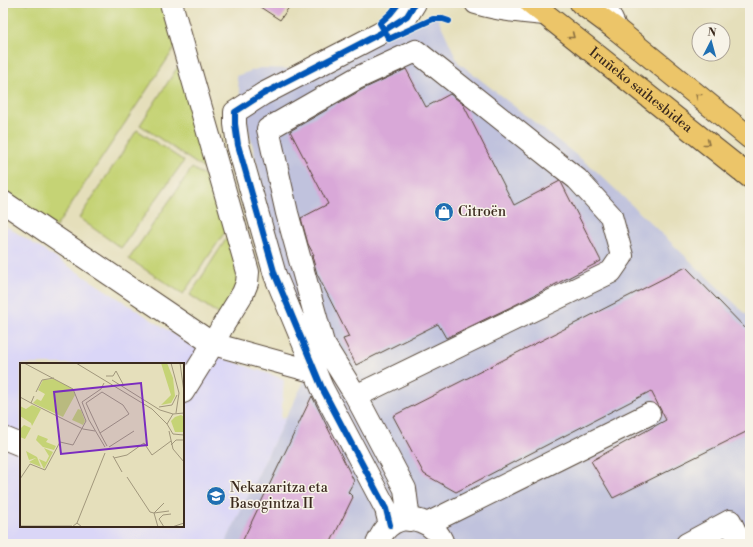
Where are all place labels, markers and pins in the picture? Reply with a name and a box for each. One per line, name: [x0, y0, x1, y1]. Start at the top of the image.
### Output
shop icon: Citroën: [433, 201, 455, 223]
place label: Citroën: [458, 203, 507, 221]
place label: Nekazaritza eta Basogintza II: [229, 479, 329, 513]
school or university icon: Nekazaritza eta Basogintza II: [205, 485, 227, 507]

